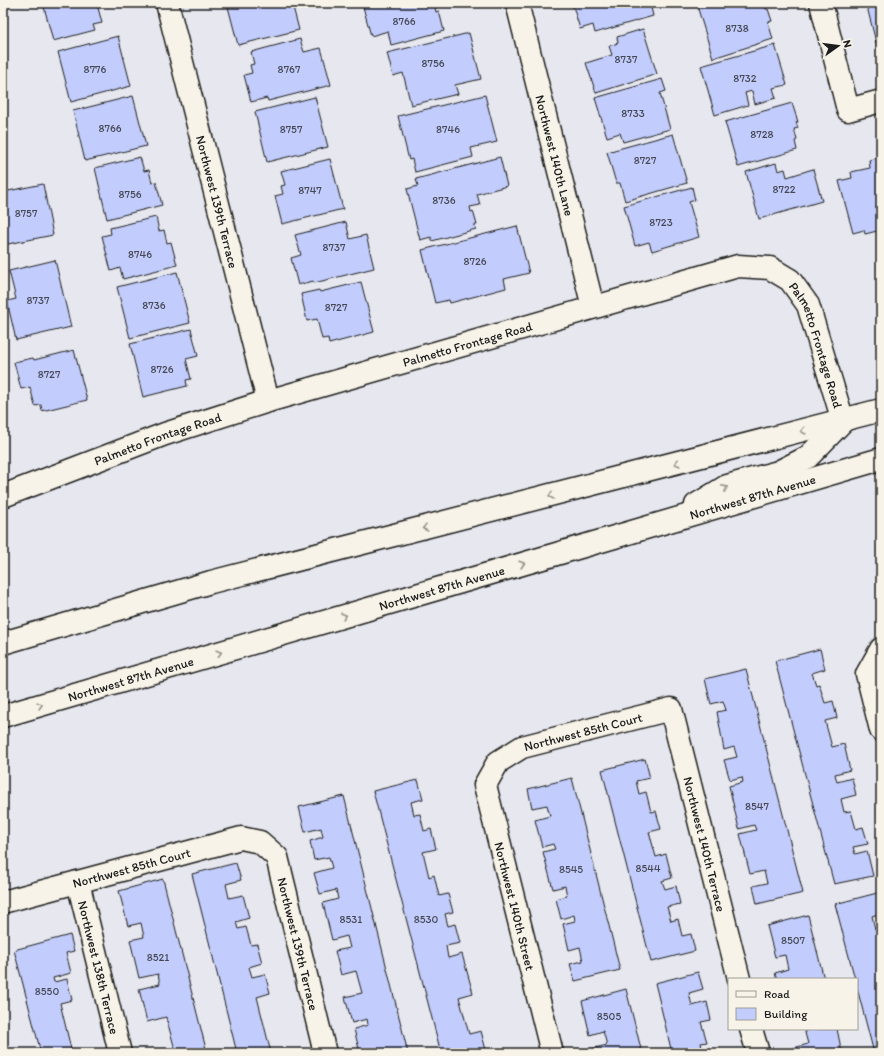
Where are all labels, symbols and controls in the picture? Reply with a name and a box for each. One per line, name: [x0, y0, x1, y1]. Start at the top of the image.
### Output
house number: 8766: [392, 15, 416, 28]
house number: 8738: [725, 22, 749, 35]
north arrow: [818, 26, 858, 66]
text: N: [840, 39, 854, 49]
house number: 8737: [615, 53, 638, 66]
house number: 8756: [421, 57, 445, 70]
house number: 8776: [84, 63, 107, 76]
house number: 8767: [278, 63, 301, 76]
house number: 8732: [733, 72, 757, 85]
street label: Northwest 140th Lane: [532, 93, 577, 218]
house number: 8733: [621, 107, 645, 120]
house number: 8766: [98, 122, 122, 135]
house number: 8757: [280, 123, 303, 136]
house number: 8746: [436, 123, 460, 136]
house number: 8728: [750, 128, 774, 141]
street label: Northwest 139th Terrace: [193, 134, 241, 270]
house number: 8727: [634, 154, 657, 167]
house number: 8722: [772, 183, 796, 196]
house number: 8747: [298, 184, 322, 197]
house number: 8756: [118, 188, 142, 201]
house number: 8736: [432, 194, 456, 207]
house number: 8757: [15, 207, 38, 220]
house number: 8723: [649, 216, 673, 229]
house number: 8737: [323, 241, 346, 254]
house number: 8746: [128, 248, 152, 261]
house number: 8726: [463, 255, 487, 268]
street label: Palmetto Frontage Road: [786, 279, 846, 410]
house number: 8737: [27, 294, 50, 307]
house number: 8736: [142, 299, 166, 312]
house number: 8727: [325, 301, 348, 314]
street label: Palmetto Frontage Road: [401, 319, 534, 370]
house number: 8726: [150, 363, 174, 376]
house number: 8727: [38, 368, 61, 381]
street label: Palmetto Frontage Road: [92, 409, 223, 468]
one-way arrow: [800, 426, 807, 435]
one-way arrow: [674, 459, 680, 467]
street label: Northwest 87th Avenue: [688, 472, 817, 523]
one-way arrow: [721, 485, 728, 493]
one-way arrow: [548, 491, 554, 499]
one-way arrow: [422, 523, 428, 531]
one-way arrow: [518, 560, 525, 569]
street label: Northwest 87th Avenue: [377, 563, 506, 614]
one-way arrow: [340, 612, 347, 621]
one-way arrow: [215, 649, 222, 658]
street label: Northwest 87th Avenue: [66, 654, 195, 705]
one-way arrow: [37, 701, 44, 710]
street label: Northwest 85th Court: [522, 710, 644, 754]
street label: Northwest 140th Terrace: [680, 775, 729, 913]
house number: 8547: [745, 800, 769, 813]
street label: Northwest 140th Street: [491, 840, 538, 972]
street label: Northwest 85th Court: [71, 845, 192, 891]
house number: 8544: [635, 862, 661, 875]
house number: 8545: [559, 863, 583, 876]
street label: Northwest 139th Terrace: [274, 876, 321, 1012]
street label: Northwest 138th Terrace: [75, 899, 122, 1036]
house number: 8531: [340, 913, 362, 926]
house number: 8530: [414, 913, 439, 926]
house number: 8507: [781, 934, 806, 947]
house number: 8521: [147, 951, 169, 964]
legend: [728, 978, 858, 1030]
house number: 8550: [35, 985, 59, 998]
text: Road: [764, 987, 790, 1001]
text: Building: [764, 1007, 808, 1021]
house number: 8505: [597, 1010, 621, 1023]

